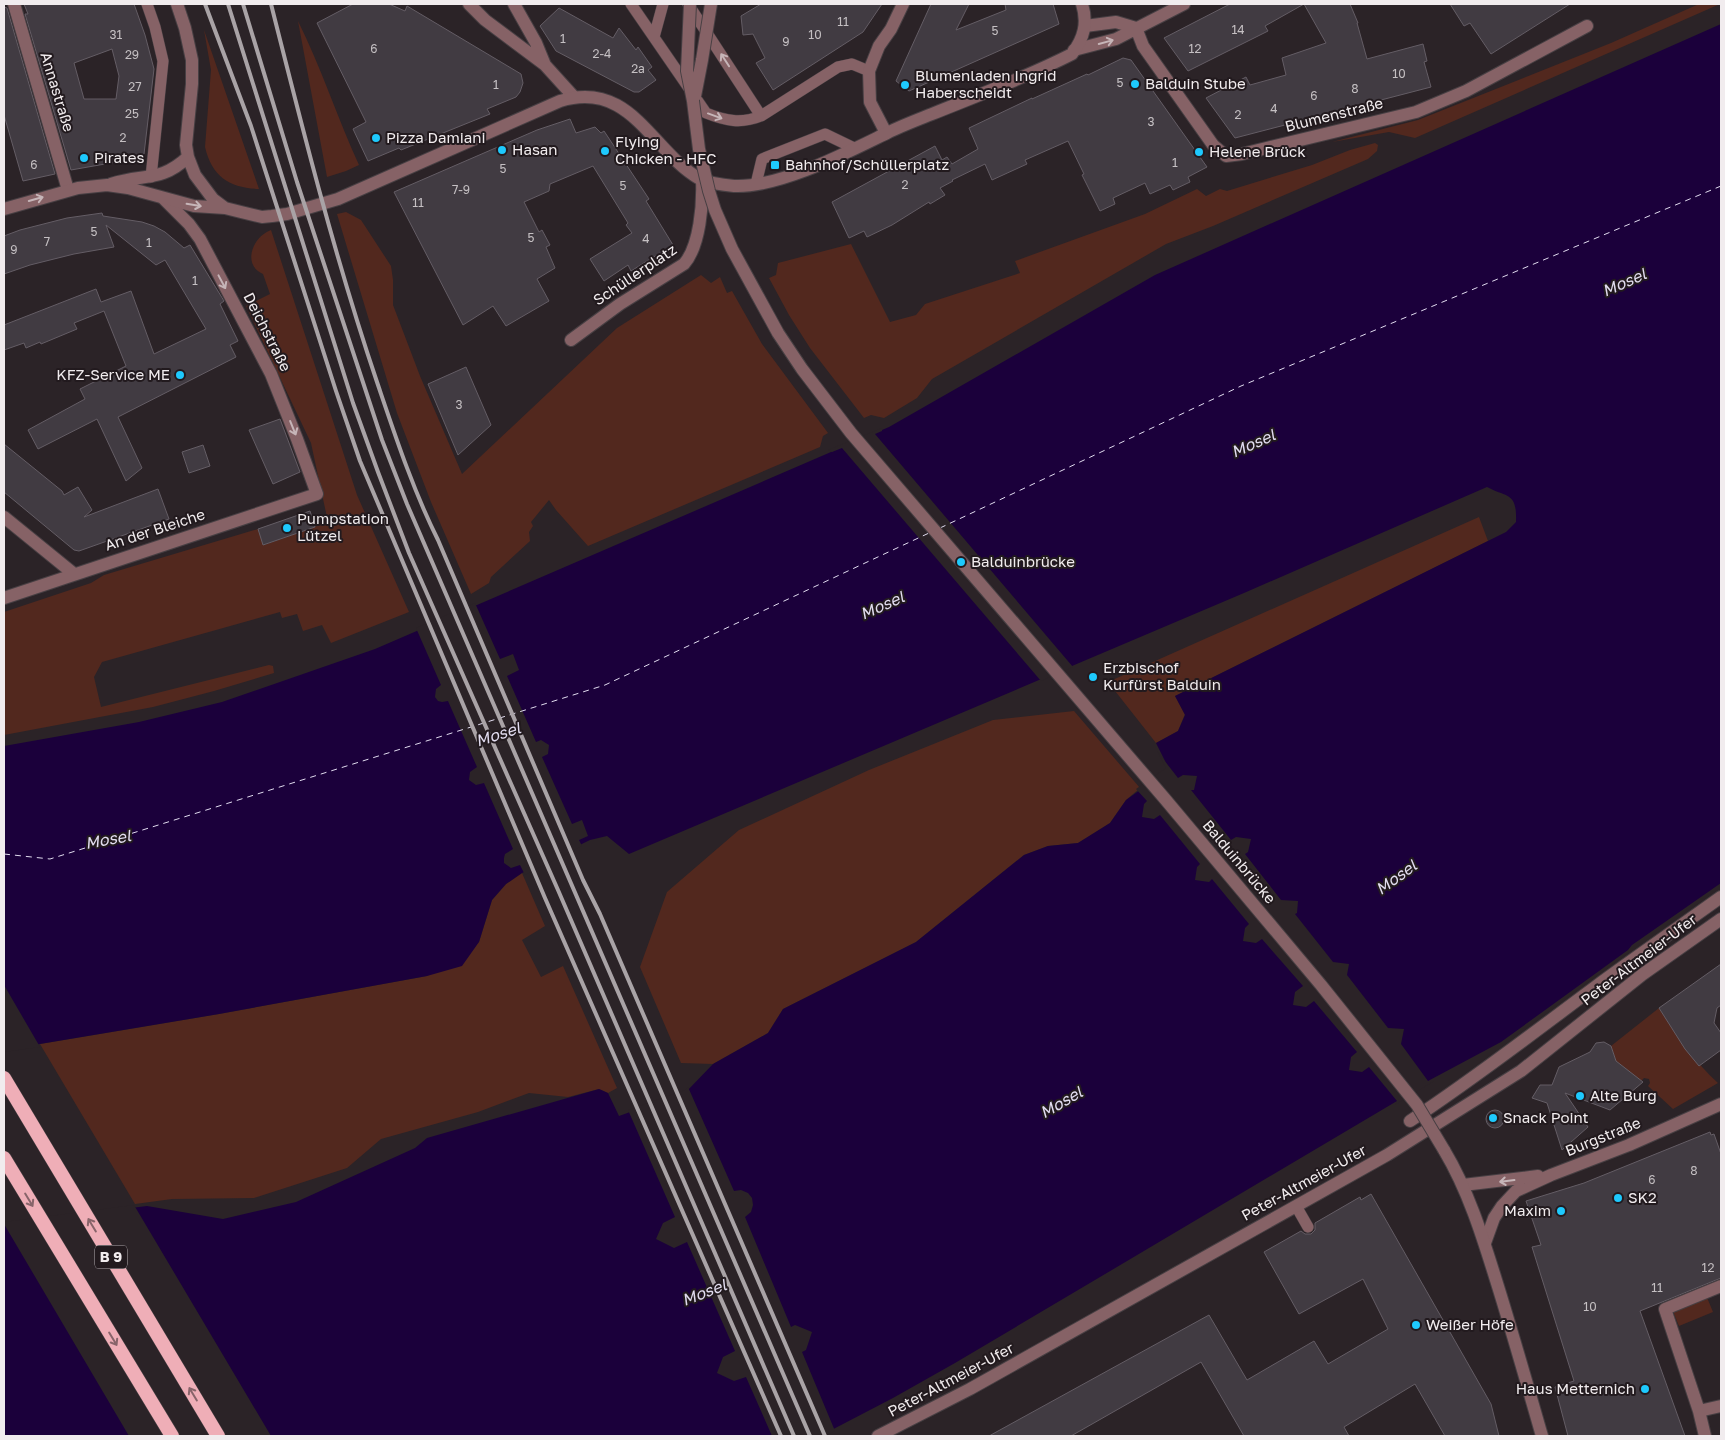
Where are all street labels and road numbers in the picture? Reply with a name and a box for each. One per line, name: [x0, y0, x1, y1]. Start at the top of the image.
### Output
street label: Annastraße: [37, 50, 79, 134]
street label: Blumenstraße: [1283, 93, 1385, 135]
street label: Schüllerplatz: [589, 240, 680, 309]
street label: Deichstraße: [240, 289, 296, 374]
street label: An der Bleiche: [102, 504, 207, 554]
street label: Balduinbrücke: [1199, 816, 1280, 907]
street label: Peter-Altmeier-Ufer: [1577, 910, 1700, 1009]
street label: Burgstraße: [1562, 1113, 1643, 1159]
street label: Peter-Altmeier-Ufer: [1238, 1140, 1369, 1224]
road number: B 9: [95, 1246, 127, 1268]
street label: Peter-Altmeier-Ufer: [884, 1338, 1017, 1420]

